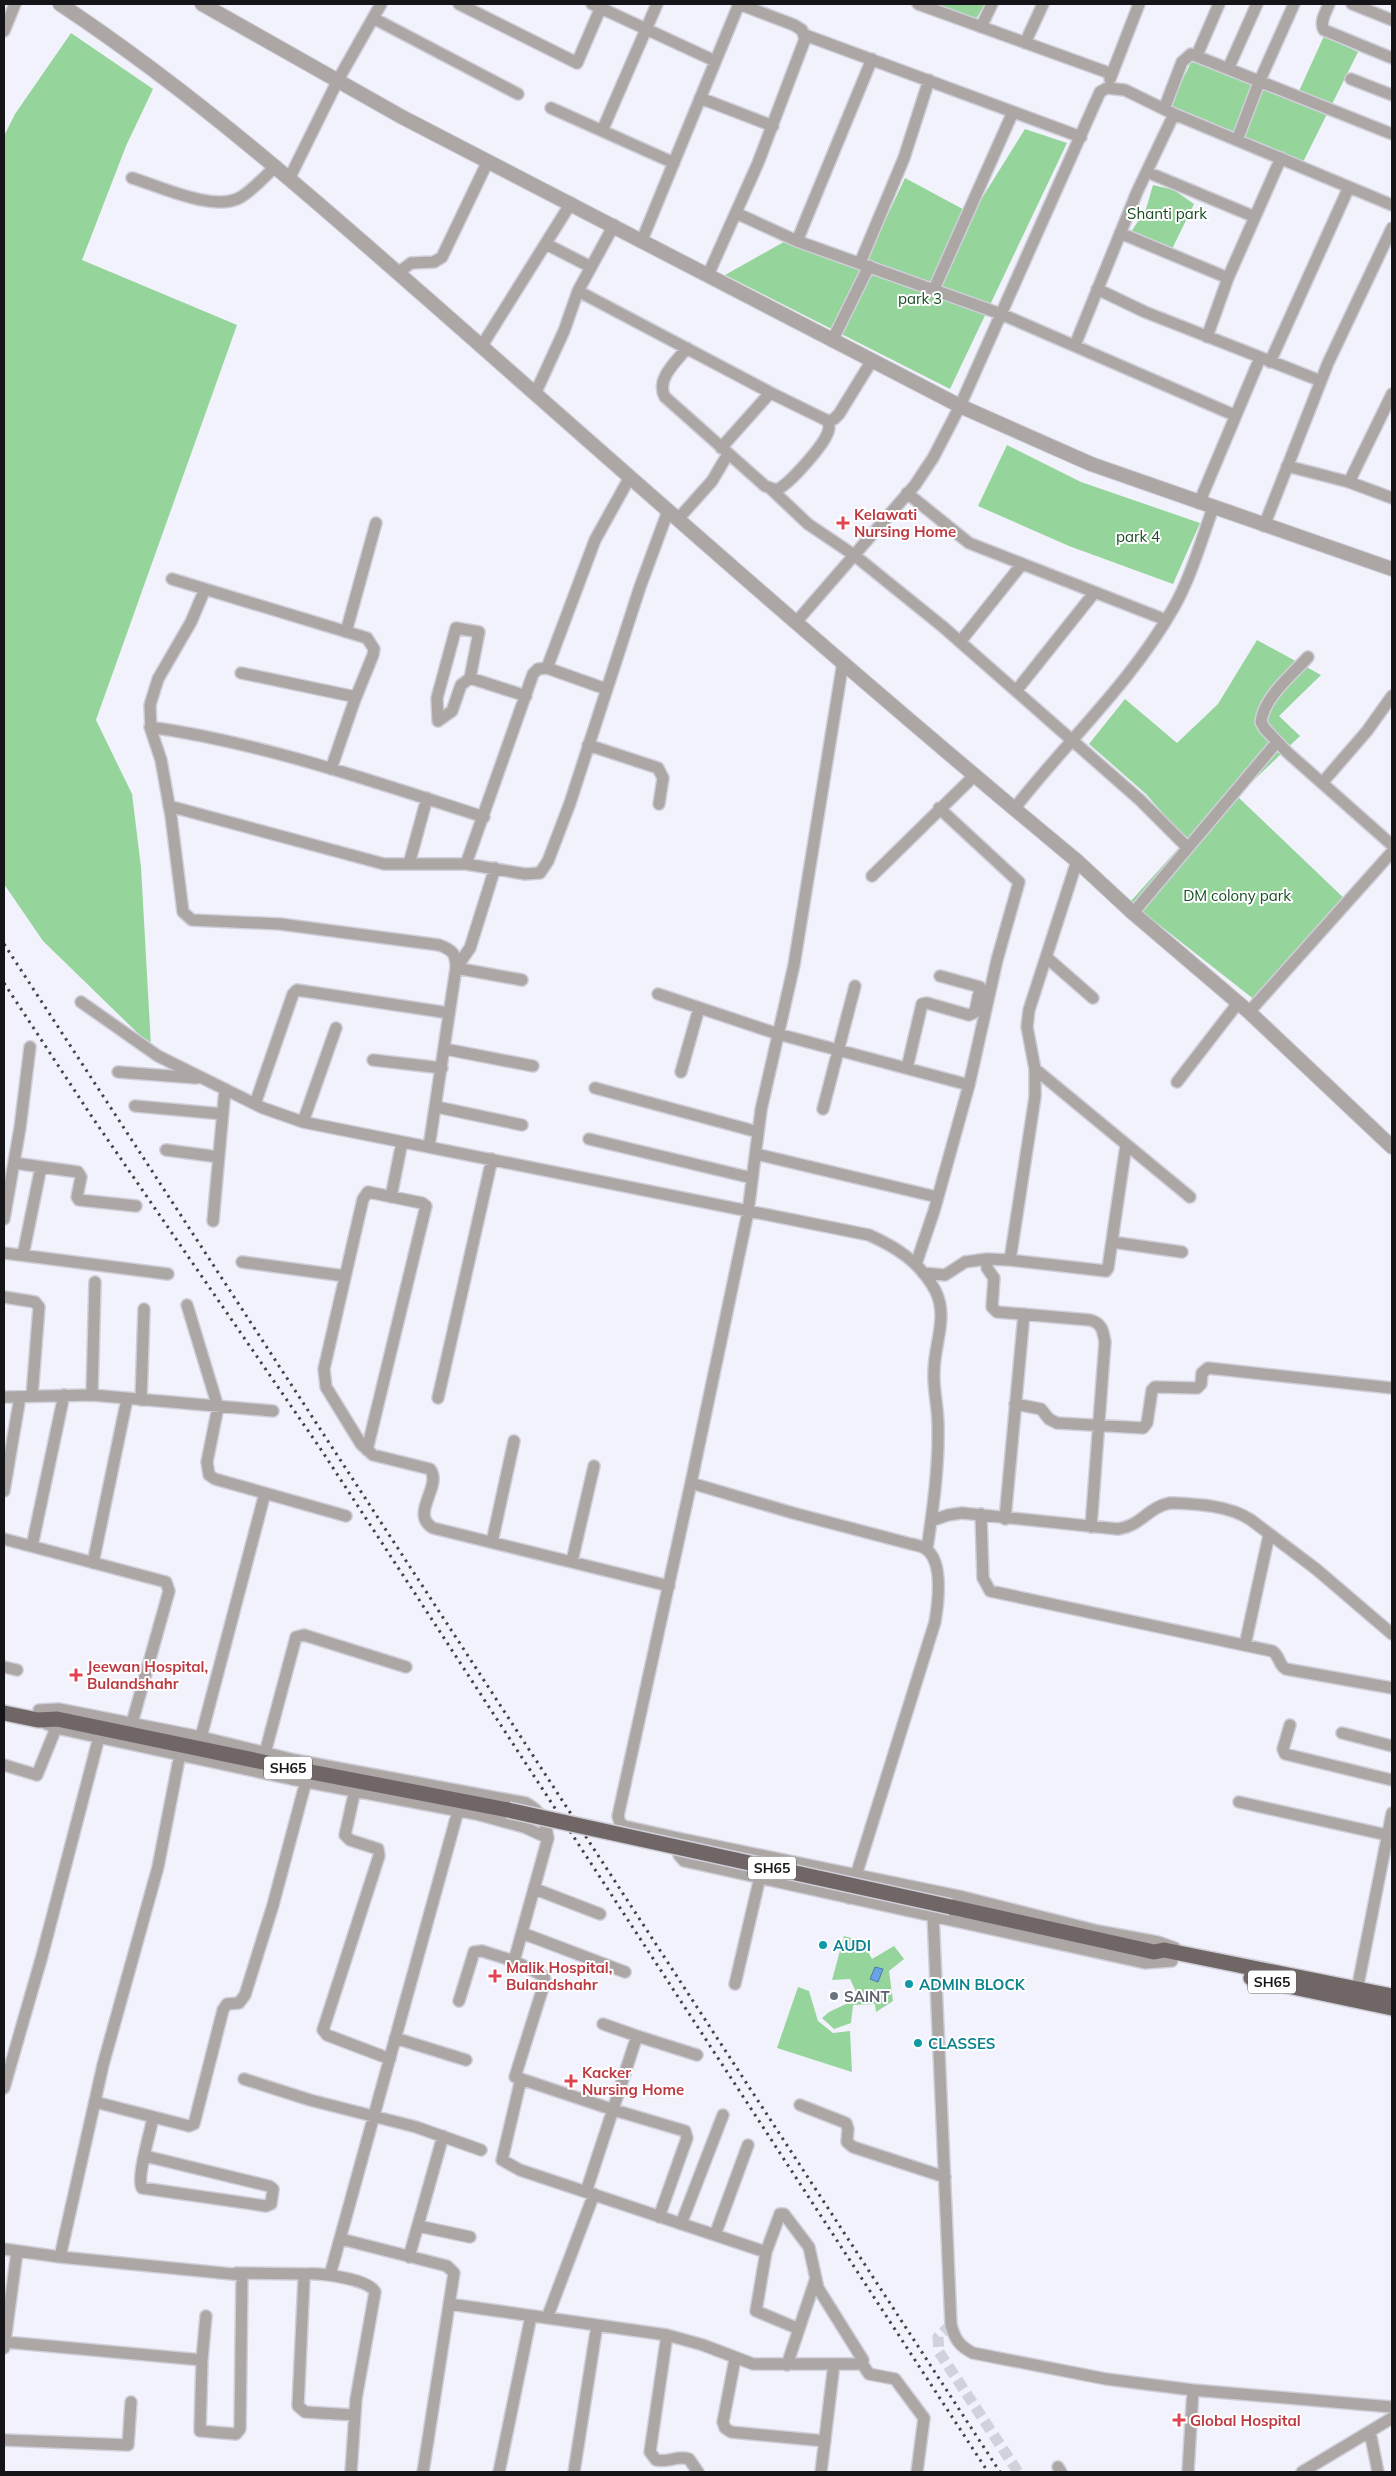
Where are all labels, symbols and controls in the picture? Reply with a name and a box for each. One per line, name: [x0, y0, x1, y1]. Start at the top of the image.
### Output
park label: Shanti park: [1127, 204, 1207, 223]
park label: park 3: [898, 289, 942, 308]
place label: Kelawati Nursing Home: [854, 505, 956, 541]
marker: Kelawati Nursing Home: [836, 516, 850, 530]
park label: park 4: [1116, 527, 1160, 546]
park label: DM colony park: [1183, 886, 1291, 905]
place label: Jeewan Hospital, Bulandshahr: [87, 1657, 208, 1693]
marker: Jeewan Hospital, Bulandshahr: [69, 1668, 83, 1682]
road number: SH65: [264, 1756, 312, 1780]
road number: SH65: [748, 1856, 796, 1880]
place label: AUDI: [833, 1936, 871, 1955]
marker: AUDI: [817, 1939, 829, 1951]
place label: Malik Hospital, Bulandshahr: [506, 1958, 612, 1994]
marker: Malik Hospital, Bulandshahr: [488, 1969, 502, 1983]
road number: SH65: [1248, 1970, 1296, 1994]
place label: ADMIN BLOCK: [919, 1975, 1026, 1994]
marker: ADMIN BLOCK: [903, 1978, 915, 1990]
place label: SAINT: [844, 1987, 890, 2006]
marker: SAINT: [828, 1990, 840, 2002]
place label: CLASSES: [928, 2034, 996, 2053]
marker: CLASSES: [912, 2037, 924, 2049]
place label: Kacker Nursing Home: [582, 2063, 684, 2099]
marker: Kacker Nursing Home: [564, 2074, 578, 2088]
place label: Global Hospital: [1190, 2411, 1301, 2430]
marker: Global Hospital: [1172, 2413, 1186, 2427]

